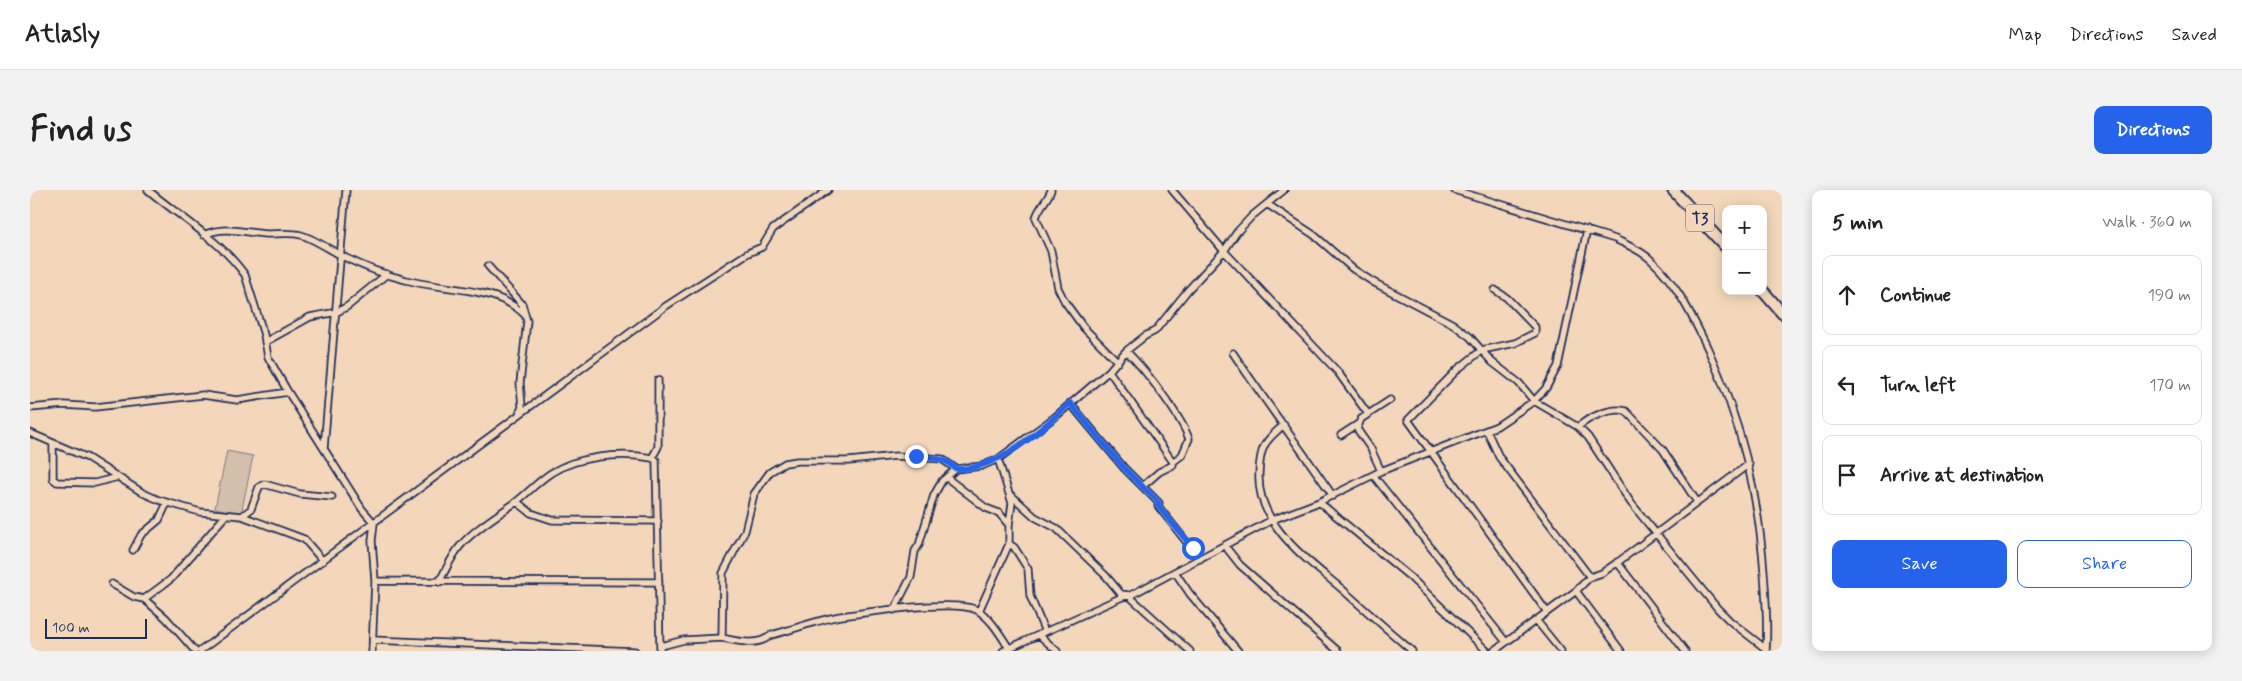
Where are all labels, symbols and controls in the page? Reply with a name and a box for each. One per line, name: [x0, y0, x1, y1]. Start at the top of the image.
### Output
text: Atlasly: [25, 19, 100, 50]
text: Map: [2009, 23, 2042, 47]
text: Directions: [2070, 23, 2144, 47]
text: Saved: [2172, 23, 2217, 47]
button: Directions: [2094, 106, 2212, 154]
text: Find us: [30, 107, 132, 153]
road number: T3: [1686, 204, 1714, 232]
map controls: [1722, 205, 1767, 295]
button: +: [1722, 205, 1767, 250]
text: 5 min: [1832, 209, 1884, 237]
text: Walk · 360 m: [2102, 212, 2192, 233]
button: −: [1722, 250, 1767, 295]
icon: ahead: [1833, 281, 1861, 309]
text: Continue: [1880, 283, 1951, 308]
text: 190 m: [2148, 285, 2191, 306]
icon: left: [1833, 371, 1861, 399]
text: Turn left: [1880, 373, 1956, 398]
text: 170 m: [2149, 375, 2191, 396]
route end: [905, 445, 928, 468]
icon: arrive: [1833, 461, 1861, 489]
text: Arrive at destination: [1880, 463, 2044, 488]
route start: [1182, 537, 1205, 560]
button: Save: [1832, 540, 2007, 588]
button: Share: [2017, 540, 2192, 588]
scale bar: [45, 616, 148, 639]
text: 100 m: [52, 619, 90, 637]

